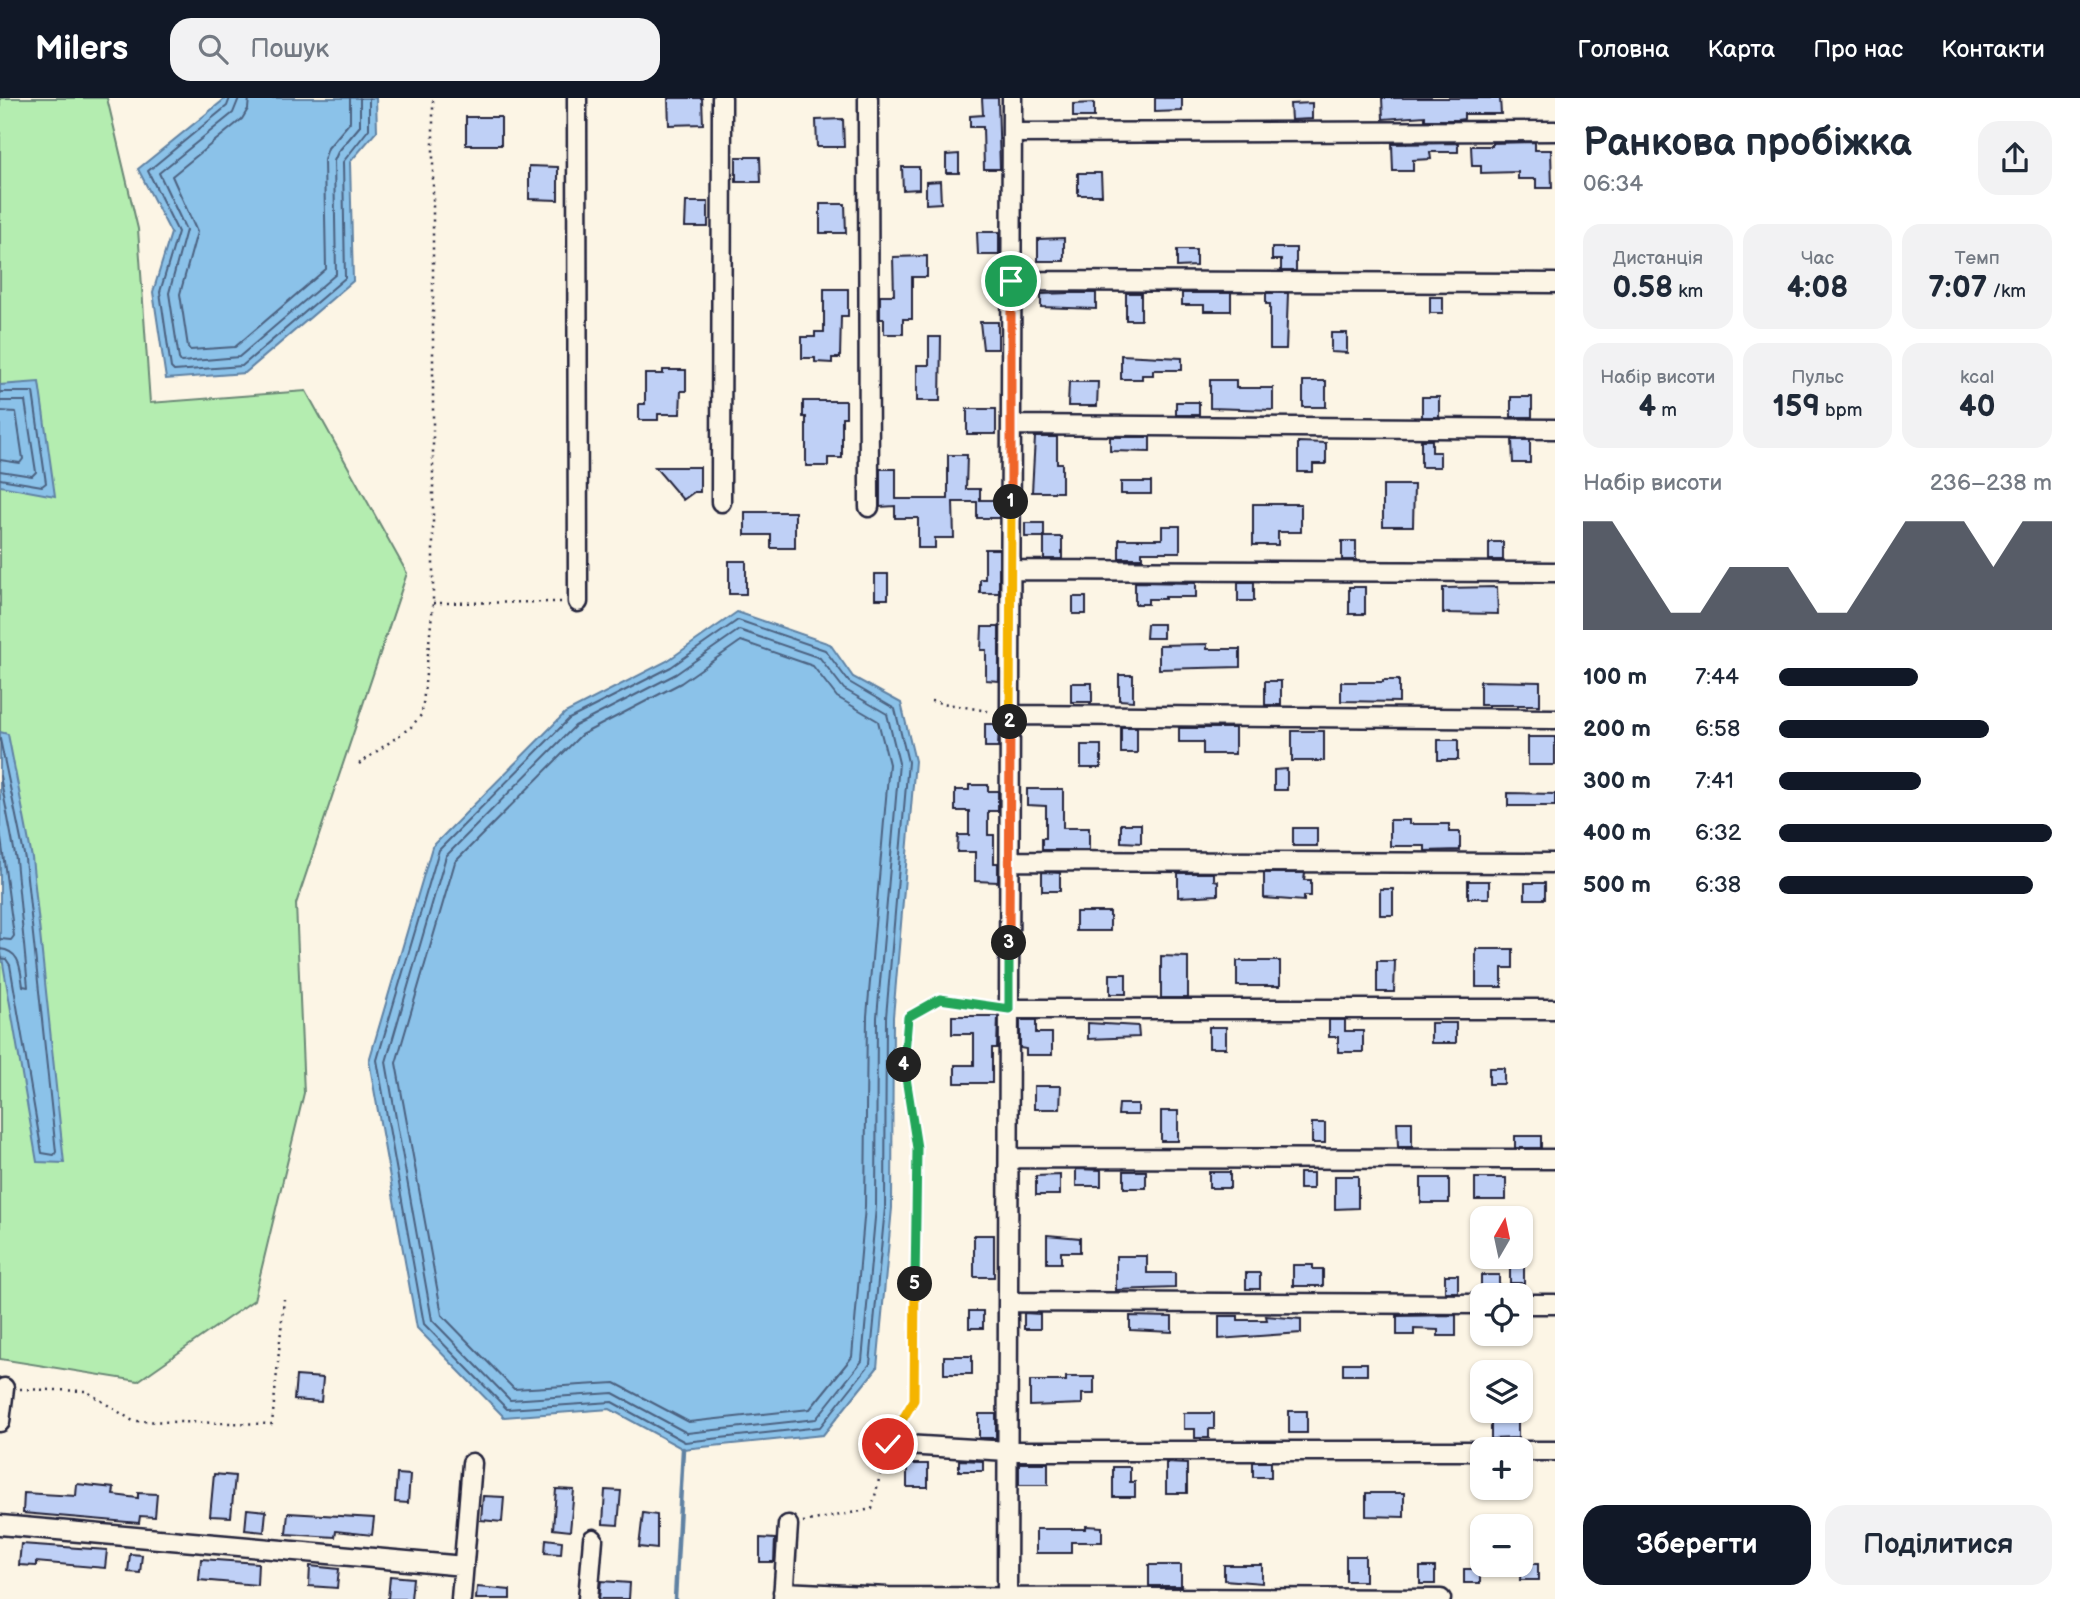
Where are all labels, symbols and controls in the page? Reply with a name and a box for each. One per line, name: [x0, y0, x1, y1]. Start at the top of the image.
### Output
search box: [170, 18, 660, 81]
text: Milers: [35, 29, 128, 69]
icon: search: [194, 30, 232, 68]
text: Пошук: [250, 34, 329, 65]
text: Головна: [1578, 35, 1670, 64]
text: Карта: [1708, 35, 1775, 64]
text: Про нас: [1813, 35, 1903, 64]
text: Контакти: [1941, 35, 2045, 64]
text: Ранкова пробіжка: [1583, 121, 1912, 166]
button: share: [1978, 121, 2052, 195]
text: 06:34: [1583, 170, 1643, 198]
text: Дистанція: [1613, 247, 1703, 270]
text: Час: [1801, 247, 1834, 270]
text: Темп: [1955, 247, 2000, 270]
pin: [981, 251, 1041, 311]
icon: arrive: [992, 262, 1030, 300]
text: 0.58: [1612, 270, 1673, 306]
text: 4:08: [1787, 270, 1848, 306]
text: 7:07: [1928, 270, 1987, 306]
text: km: [1673, 280, 1703, 303]
text: /km: [1987, 280, 2026, 303]
text: Набір висоти: [1600, 366, 1715, 389]
text: Пульс: [1791, 366, 1844, 389]
text: kcal: [1960, 366, 1994, 389]
text: 4: [1639, 389, 1656, 425]
text: 159: [1772, 389, 1820, 425]
text: 40: [1959, 389, 1995, 425]
text: m: [1656, 399, 1677, 422]
text: bpm: [1820, 399, 1863, 422]
text: Набір висоти: [1583, 469, 1722, 497]
text: 236–238 m: [1930, 469, 2052, 497]
pin: 1: [993, 484, 1028, 520]
text: 1: [1007, 490, 1015, 513]
text: 100 m: [1583, 663, 1647, 691]
text: 7:44: [1695, 663, 1739, 691]
pin: 2: [992, 704, 1028, 740]
text: 2: [1004, 710, 1015, 733]
text: 200 m: [1583, 715, 1651, 743]
text: 6:58: [1695, 715, 1740, 743]
text: 300 m: [1583, 767, 1651, 795]
text: 7:41: [1695, 767, 1734, 795]
text: 400 m: [1583, 819, 1651, 847]
text: 6:32: [1695, 819, 1741, 847]
text: 500 m: [1583, 871, 1651, 899]
text: 6:38: [1695, 871, 1741, 899]
pin: 3: [992, 926, 1026, 960]
text: 3: [1003, 931, 1014, 954]
pin: 4: [886, 1048, 922, 1082]
text: 4: [898, 1053, 909, 1076]
north arrow: [1470, 1206, 1533, 1269]
map controls: [1470, 1206, 1533, 1577]
pin: 5: [898, 1266, 932, 1302]
text: 5: [909, 1272, 920, 1295]
button: locate: [1470, 1283, 1533, 1346]
button: layers: [1470, 1360, 1533, 1423]
pin: [858, 1414, 918, 1474]
icon: check: [869, 1425, 907, 1463]
button: +: [1470, 1437, 1533, 1500]
button: Зберегти: [1583, 1505, 1811, 1585]
button: Поділитися: [1825, 1505, 2052, 1585]
button: −: [1470, 1514, 1533, 1577]

